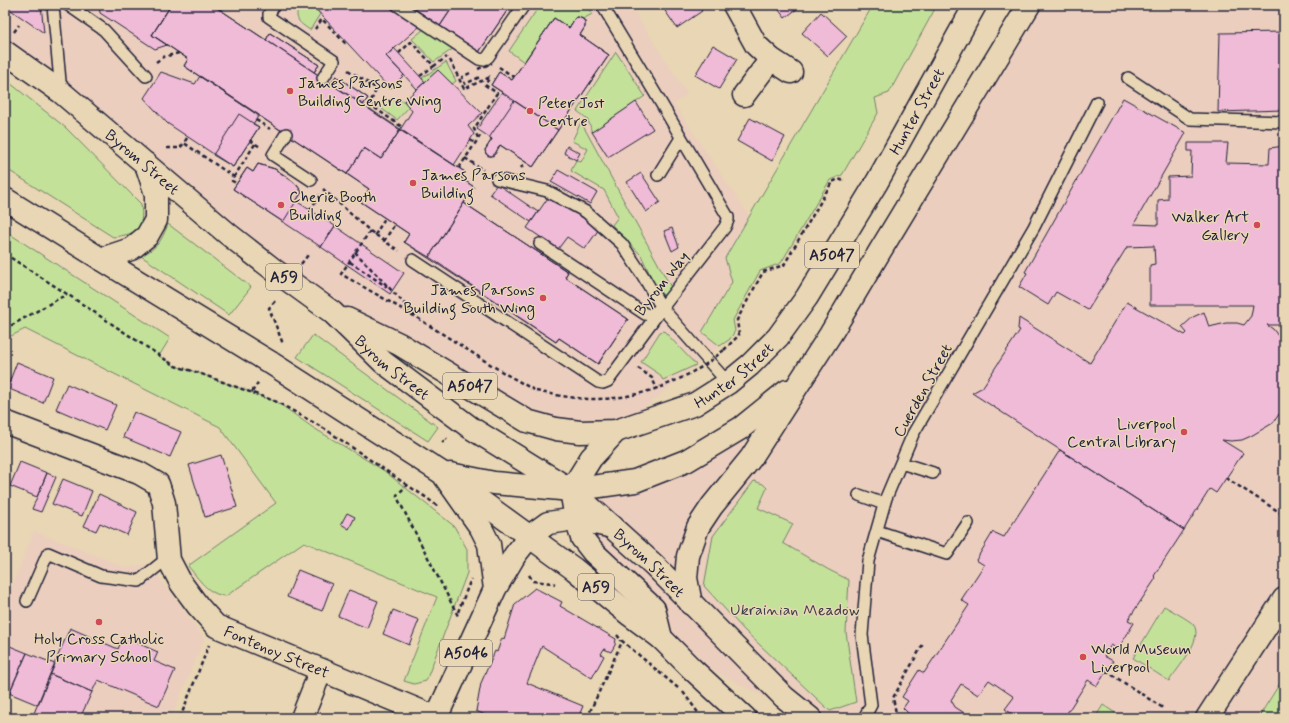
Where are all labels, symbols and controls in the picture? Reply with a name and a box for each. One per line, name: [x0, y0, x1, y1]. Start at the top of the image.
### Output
street label: Hunter Street: [885, 65, 950, 159]
place label: James Parsons Building Centre Wing: [298, 73, 442, 113]
marker: James Parsons Building Centre Wing: [285, 86, 295, 96]
place label: Peter Jost Centre: [538, 93, 604, 132]
marker: Peter Jost Centre: [525, 106, 535, 116]
street label: Byrom Street: [100, 125, 183, 200]
place label: James Parsons Building: [421, 165, 526, 205]
marker: James Parsons Building: [408, 178, 418, 188]
place label: Cherie Booth Building: [289, 187, 376, 227]
marker: Cherie Booth Building: [276, 200, 286, 210]
place label: Walker Art Gallery: [1172, 207, 1249, 246]
marker: Walker Art Gallery: [1252, 220, 1262, 230]
road number: A5047: [805, 242, 859, 268]
street label: Byrom Way: [630, 247, 694, 321]
road number: A59: [266, 264, 302, 290]
place label: James Parsons Building South Wing: [404, 280, 535, 320]
marker: James Parsons Building South Wing: [538, 293, 548, 303]
street label: Byrom Street: [350, 331, 433, 405]
street label: Hunter Street: [690, 338, 779, 414]
street label: Cuerden Street: [889, 340, 958, 441]
road number: A5047: [443, 373, 497, 399]
place label: Liverpool Central Library: [1067, 414, 1176, 453]
marker: Liverpool Central Library: [1179, 427, 1189, 437]
street label: Byrom Street: [608, 524, 689, 602]
road number: A59: [578, 574, 614, 600]
park label: Ukrainian Meadow: [730, 600, 860, 621]
marker: Holy Cross Catholic Primary School: [94, 617, 104, 627]
street label: Fontenoy Street: [220, 621, 333, 684]
place label: Holy Cross Catholic Primary School: [34, 629, 165, 668]
place label: World Museum Liverpool: [1091, 639, 1191, 678]
road number: A5046: [440, 640, 492, 666]
marker: World Museum Liverpool: [1078, 652, 1088, 662]

